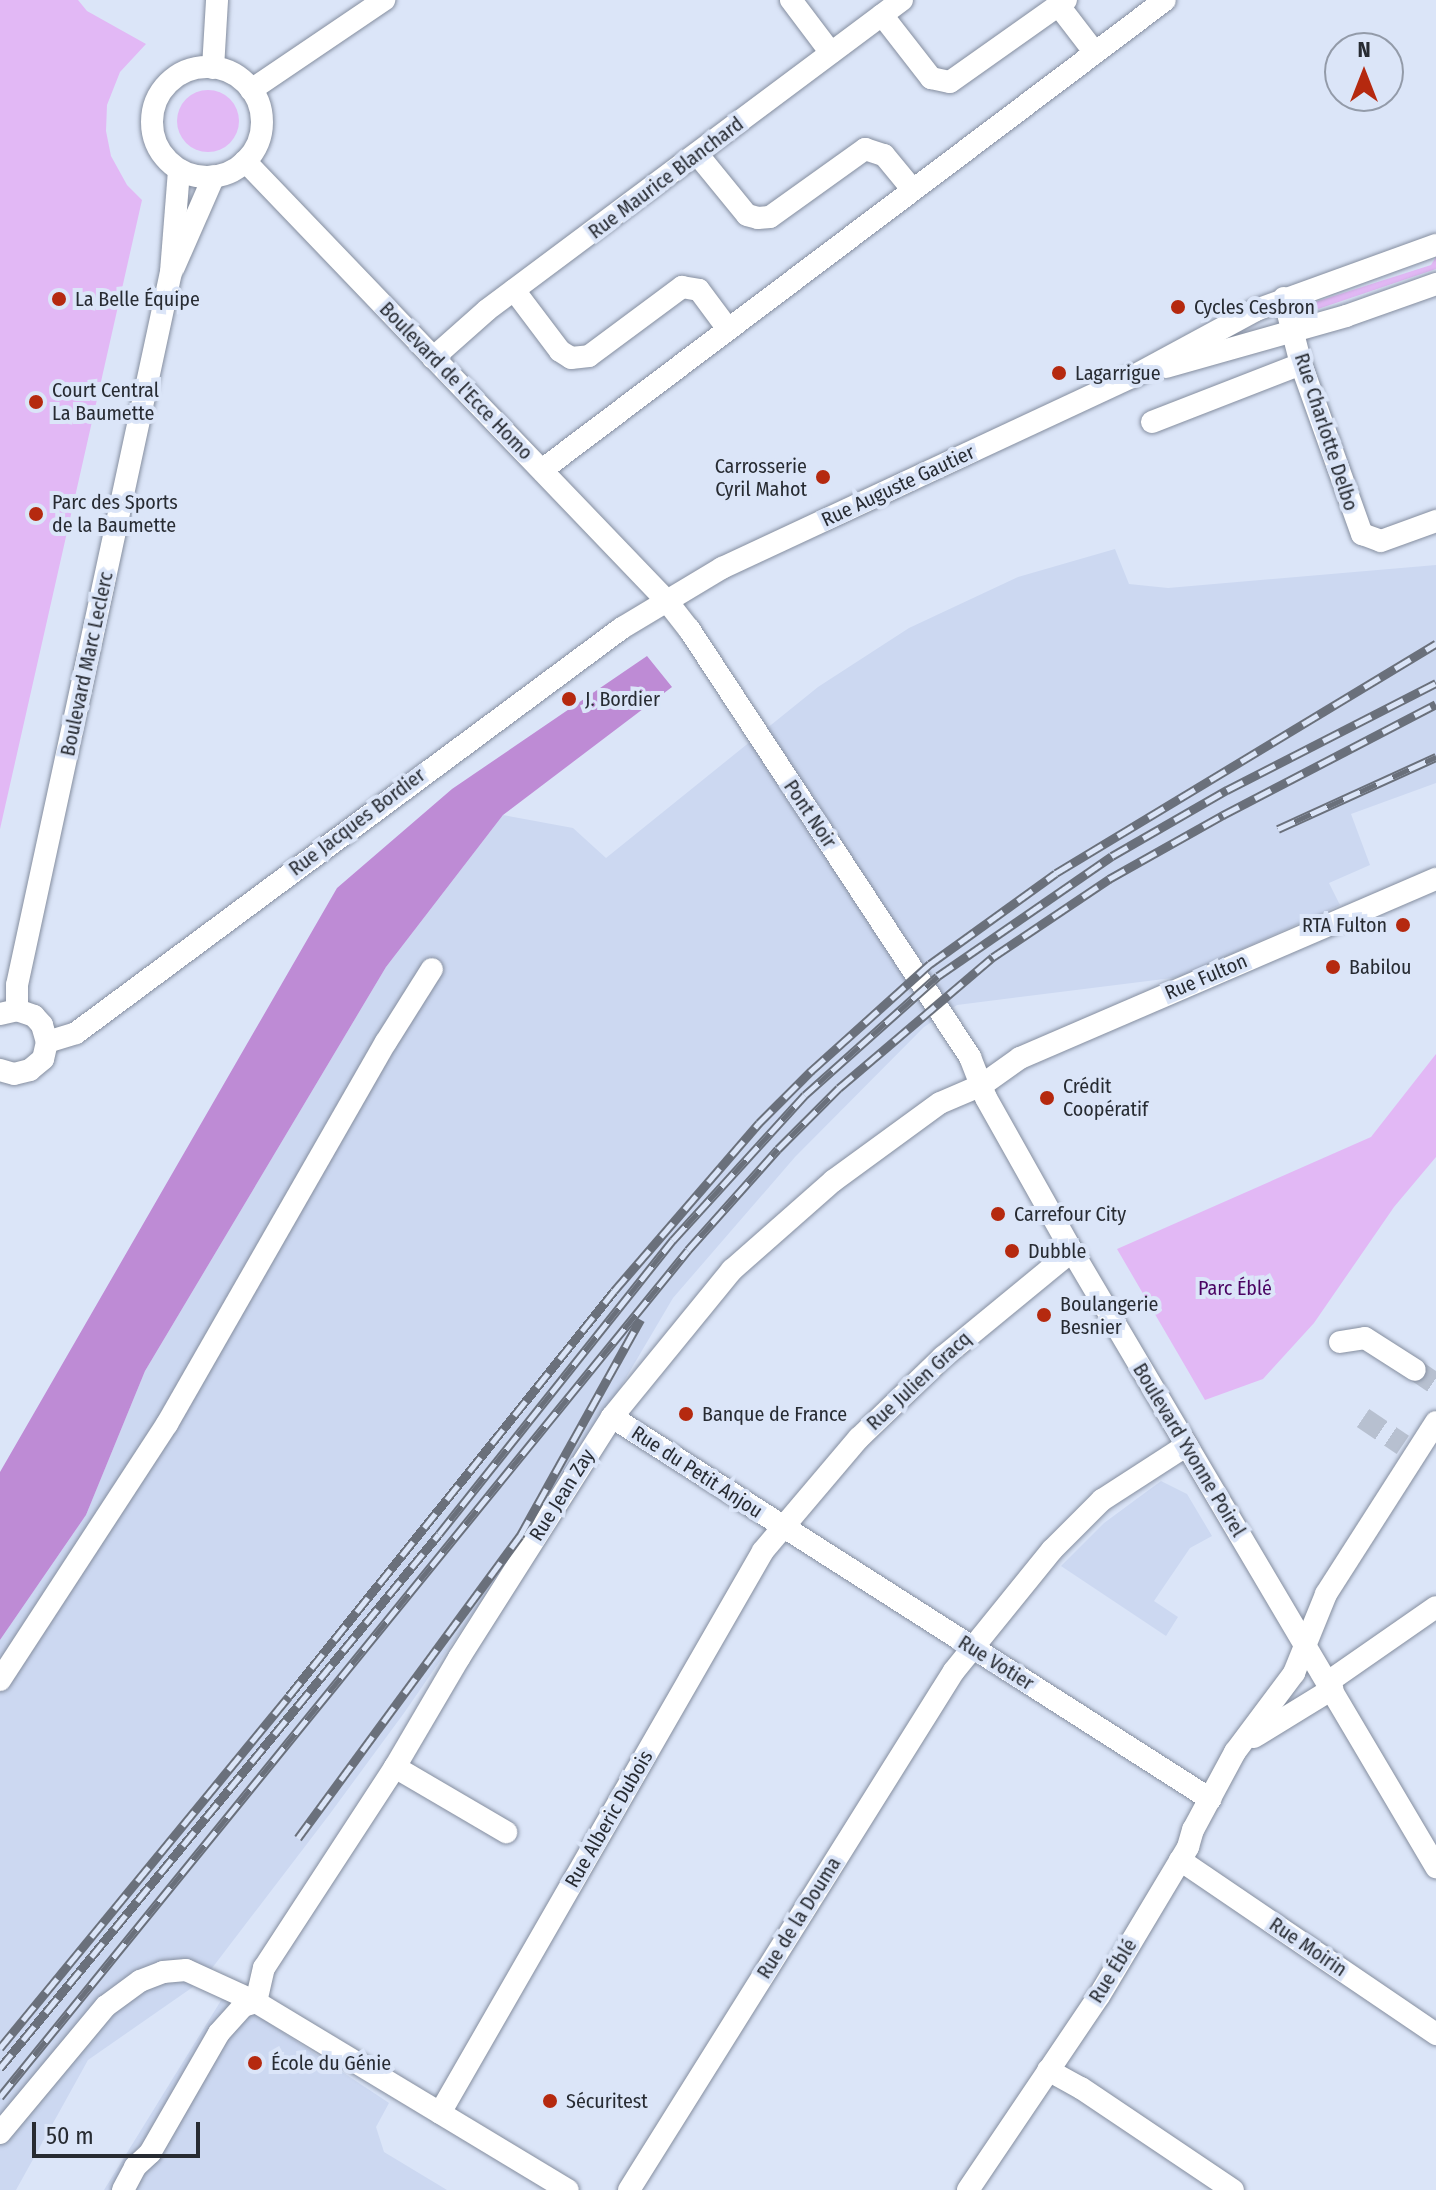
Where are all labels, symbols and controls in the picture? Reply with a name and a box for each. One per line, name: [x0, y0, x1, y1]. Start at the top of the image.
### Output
north arrow: [1324, 32, 1404, 112]
text: N: [1357, 36, 1371, 63]
street label: Rue Maurice Blanchard: [584, 112, 748, 244]
place label: La Belle Équipe: [75, 287, 200, 311]
marker: La Belle Équipe: [50, 290, 68, 308]
place label: Cycles Cesbron: [1194, 295, 1315, 319]
street label: Boulevard de l'Ecce Homo: [374, 297, 538, 465]
marker: Cycles Cesbron: [1169, 298, 1187, 316]
street label: Rue Charlotte Delbo: [1289, 350, 1363, 514]
place label: Lagarrigue: [1075, 361, 1161, 385]
marker: Lagarrigue: [1050, 364, 1068, 382]
place label: Court Central La Baumette: [52, 378, 159, 425]
marker: Court Central La Baumette: [27, 393, 45, 411]
street label: Rue Auguste Gautier: [818, 440, 978, 532]
place label: Carrosserie Cyril Mahot: [715, 454, 807, 501]
marker: Carrosserie Cyril Mahot: [814, 468, 832, 486]
place label: Parc des Sports de la Baumette: [52, 490, 178, 537]
marker: Parc des Sports de la Baumette: [27, 505, 45, 523]
street label: Boulevard Marc Leclerc: [56, 570, 118, 758]
place label: J. Bordier: [585, 687, 660, 711]
marker: J. Bordier: [560, 690, 578, 708]
street label: Rue Jacques Bordier: [284, 763, 430, 881]
street label: Pont Noir: [779, 775, 841, 853]
place label: RTA Fulton: [1302, 913, 1387, 937]
marker: RTA Fulton: [1394, 916, 1412, 934]
street label: Rue Fulton: [1161, 949, 1251, 1005]
place label: Babilou: [1349, 955, 1412, 979]
marker: Babilou: [1324, 958, 1342, 976]
place label: Crédit Coopératif: [1063, 1074, 1148, 1121]
marker: Crédit Coopératif: [1038, 1089, 1056, 1107]
place label: Carrefour City: [1014, 1202, 1126, 1226]
marker: Carrefour City: [989, 1205, 1007, 1223]
place label: Dubble: [1028, 1239, 1086, 1263]
marker: Dubble: [1003, 1242, 1021, 1260]
park label: Parc Éblé: [1198, 1276, 1272, 1300]
place label: Boulangerie Besnier: [1060, 1292, 1158, 1339]
marker: Boulangerie Besnier: [1035, 1306, 1053, 1324]
street label: Rue Julien Gracq: [862, 1327, 976, 1435]
street label: Boulevard Yvonne Poirel: [1128, 1359, 1250, 1541]
place label: Banque de France: [702, 1402, 847, 1426]
marker: Banque de France: [677, 1405, 695, 1423]
street label: Rue du Petit Anjou: [627, 1421, 767, 1523]
street label: Rue Jean Zay: [524, 1445, 600, 1545]
street label: Rue Votier: [954, 1630, 1038, 1696]
street label: Rue Alberic Dubois: [560, 1746, 658, 1892]
street label: Rue de la Douma: [752, 1853, 846, 1983]
street label: Rue Moirin: [1265, 1912, 1351, 1982]
street label: Rue Éblé: [1084, 1935, 1142, 2007]
place label: École du Génie: [271, 2051, 391, 2075]
marker: École du Génie: [246, 2054, 264, 2072]
place label: Sécuritest: [566, 2089, 648, 2113]
marker: Sécuritest: [541, 2092, 559, 2110]
scale bar: [36, 2106, 204, 2156]
text: 50 m: [46, 2122, 94, 2150]

